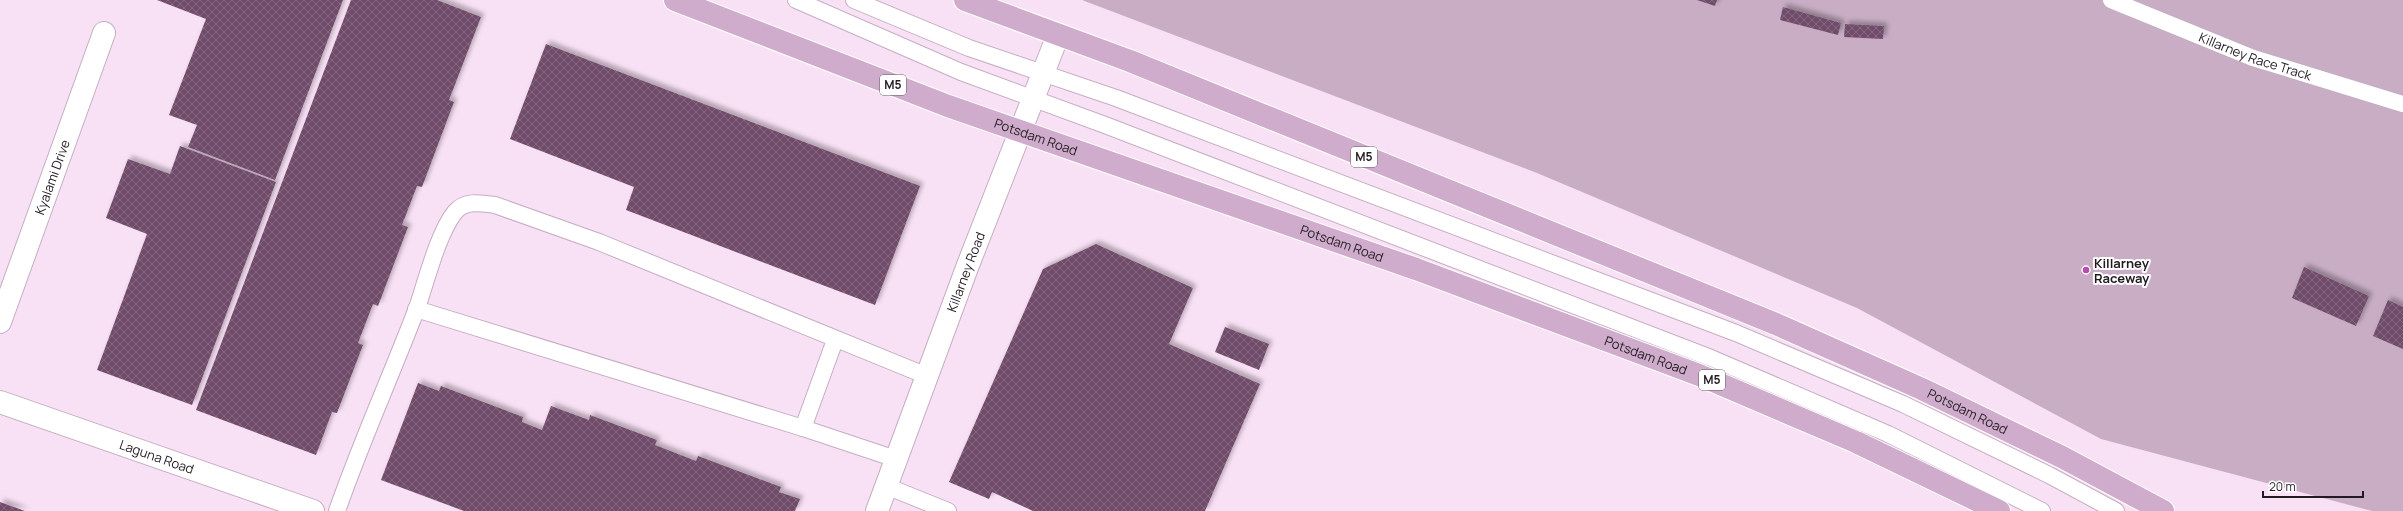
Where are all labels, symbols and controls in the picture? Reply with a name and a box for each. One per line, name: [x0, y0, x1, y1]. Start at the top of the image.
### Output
street label: Killarney Race Track: [2196, 28, 2314, 85]
road number: M5: [880, 75, 906, 95]
street label: Potsdam Road: [992, 114, 1080, 159]
street label: Kyalami Drive: [30, 137, 74, 217]
road number: M5: [1351, 147, 1377, 167]
street label: Potsdam Road: [1298, 220, 1386, 266]
street label: Killarney Road: [942, 229, 989, 314]
place label: Killarney Raceway: [2094, 254, 2150, 287]
marker: Killarney Raceway: [2081, 265, 2091, 275]
street label: Potsdam Road: [1602, 331, 1690, 379]
road number: M5: [1699, 370, 1725, 390]
street label: Potsdam Road: [1925, 384, 2011, 438]
street label: Laguna Road: [117, 435, 196, 478]
scale bar: [2263, 473, 2363, 499]
text: 20 m: [2269, 478, 2296, 495]

